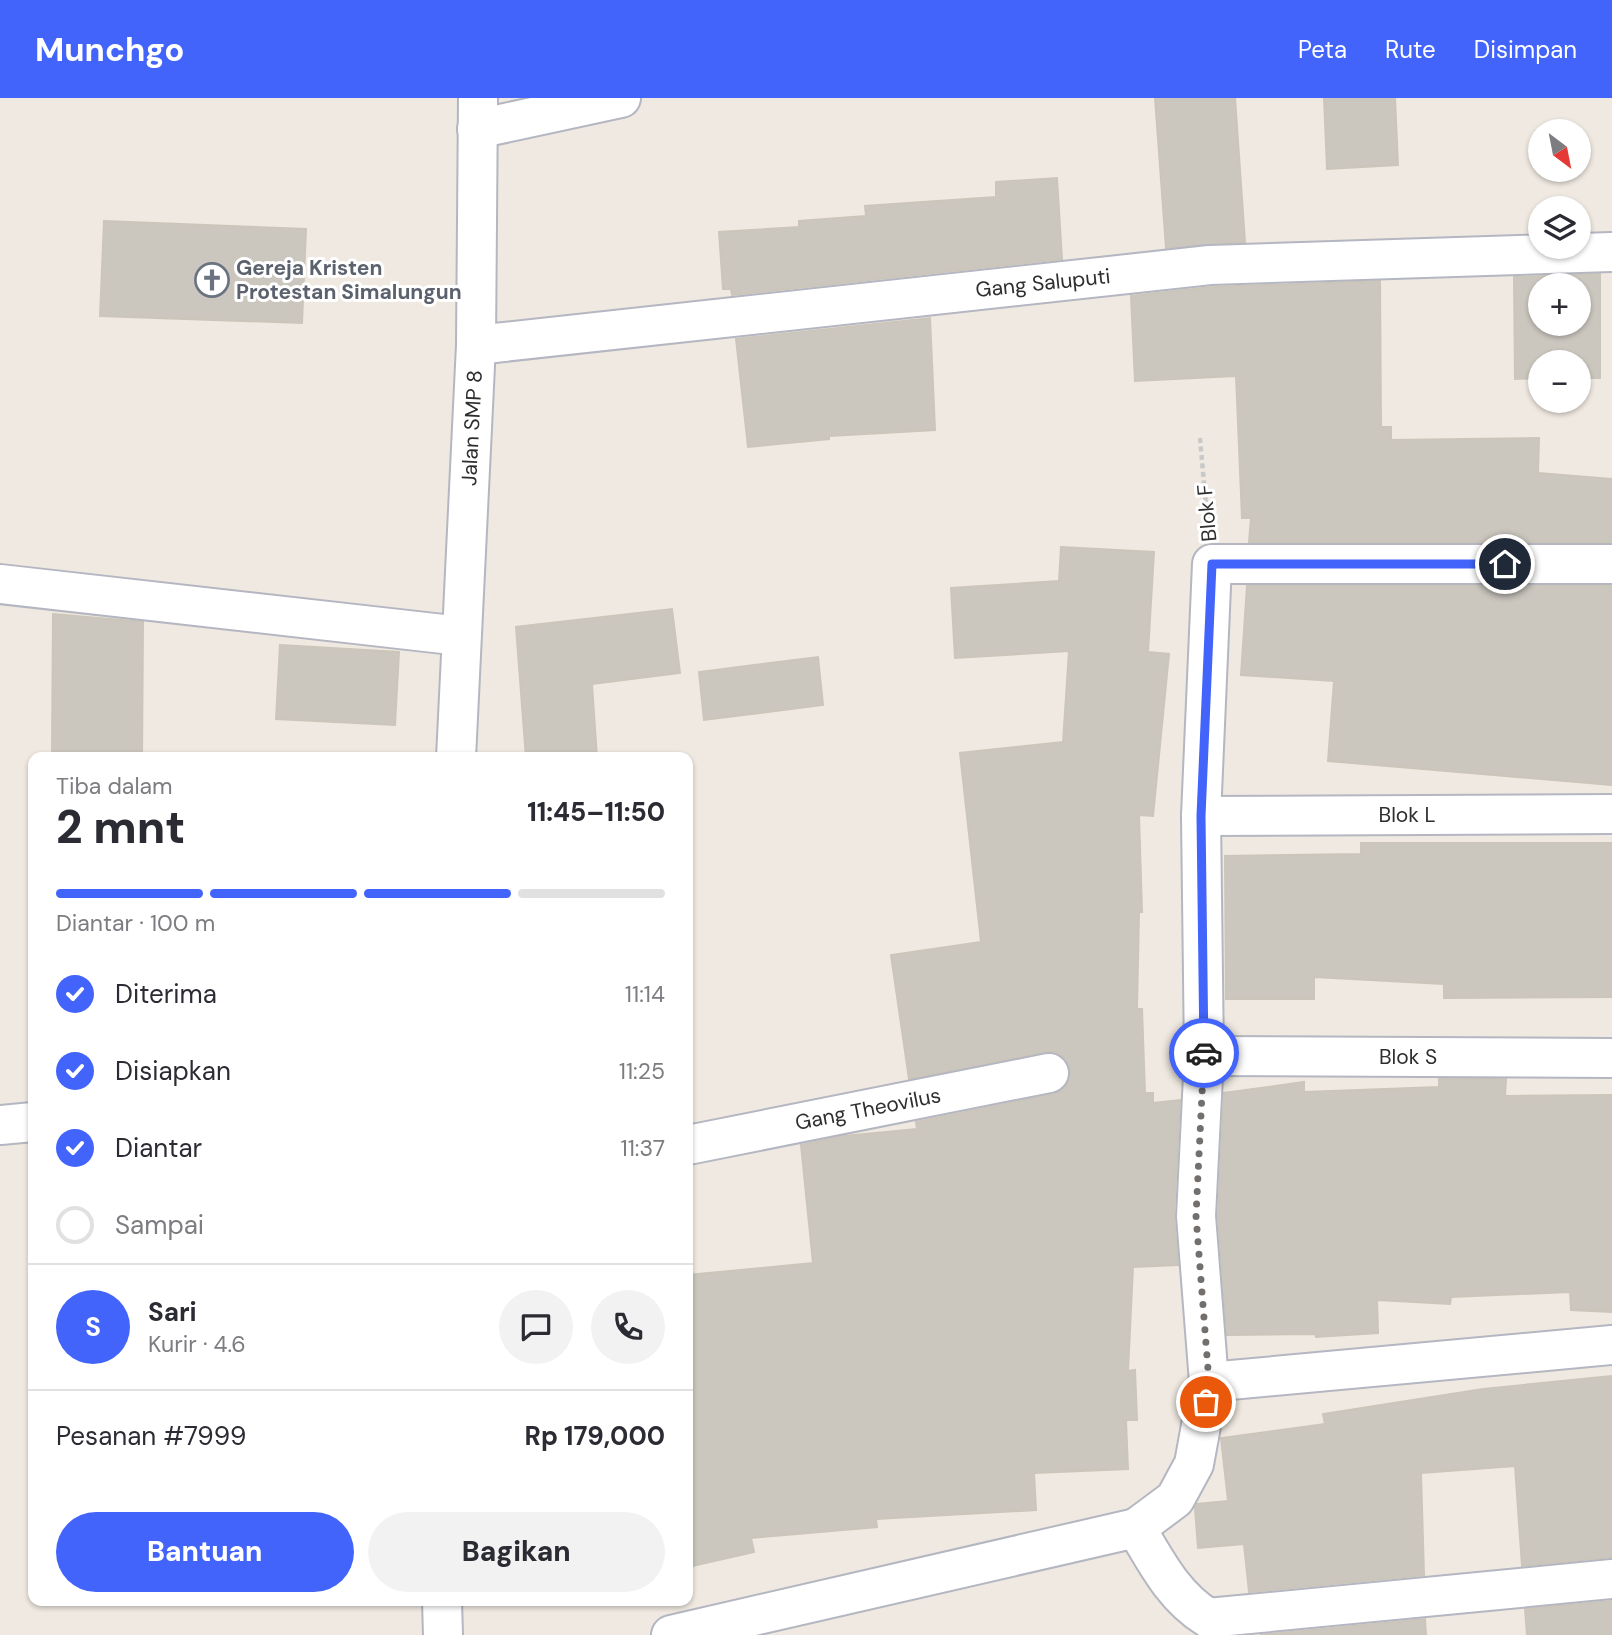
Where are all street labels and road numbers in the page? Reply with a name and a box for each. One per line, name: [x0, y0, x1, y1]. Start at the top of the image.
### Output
street label: Gang Saluputi: [974, 262, 1112, 304]
street label: Jalan SMP 8: [455, 369, 489, 487]
street label: Blok F: [1191, 483, 1223, 543]
street label: Blok L: [1378, 801, 1436, 829]
street label: Blok S: [1379, 1043, 1437, 1071]
street label: Gang Theovilus: [793, 1081, 943, 1137]

